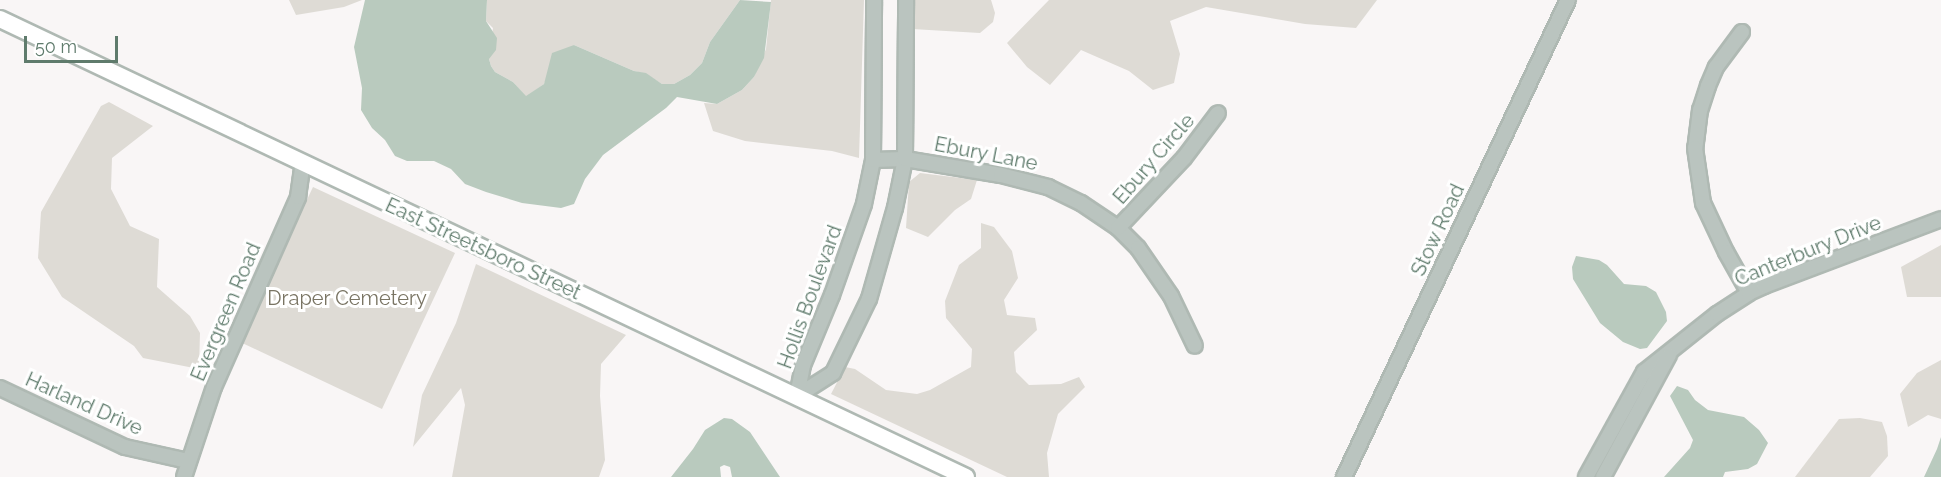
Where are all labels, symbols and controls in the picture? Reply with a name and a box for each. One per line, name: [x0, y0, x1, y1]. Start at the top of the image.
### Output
scale bar: [27, 24, 122, 62]
text: 50 m: [35, 36, 77, 57]
street label: Ebury Circle: [1108, 109, 1200, 209]
street label: Ebury Lane: [932, 132, 1040, 176]
street label: Stow Road: [1406, 180, 1470, 280]
street label: East Streetsboro Street: [381, 193, 585, 305]
street label: Canterbury Drive: [1731, 211, 1885, 291]
street label: Hollis Boulevard: [773, 222, 847, 372]
street label: Evergreen Road: [186, 239, 266, 385]
park label: Draper Cemetery: [267, 286, 427, 310]
street label: Harland Drive: [22, 367, 146, 441]

